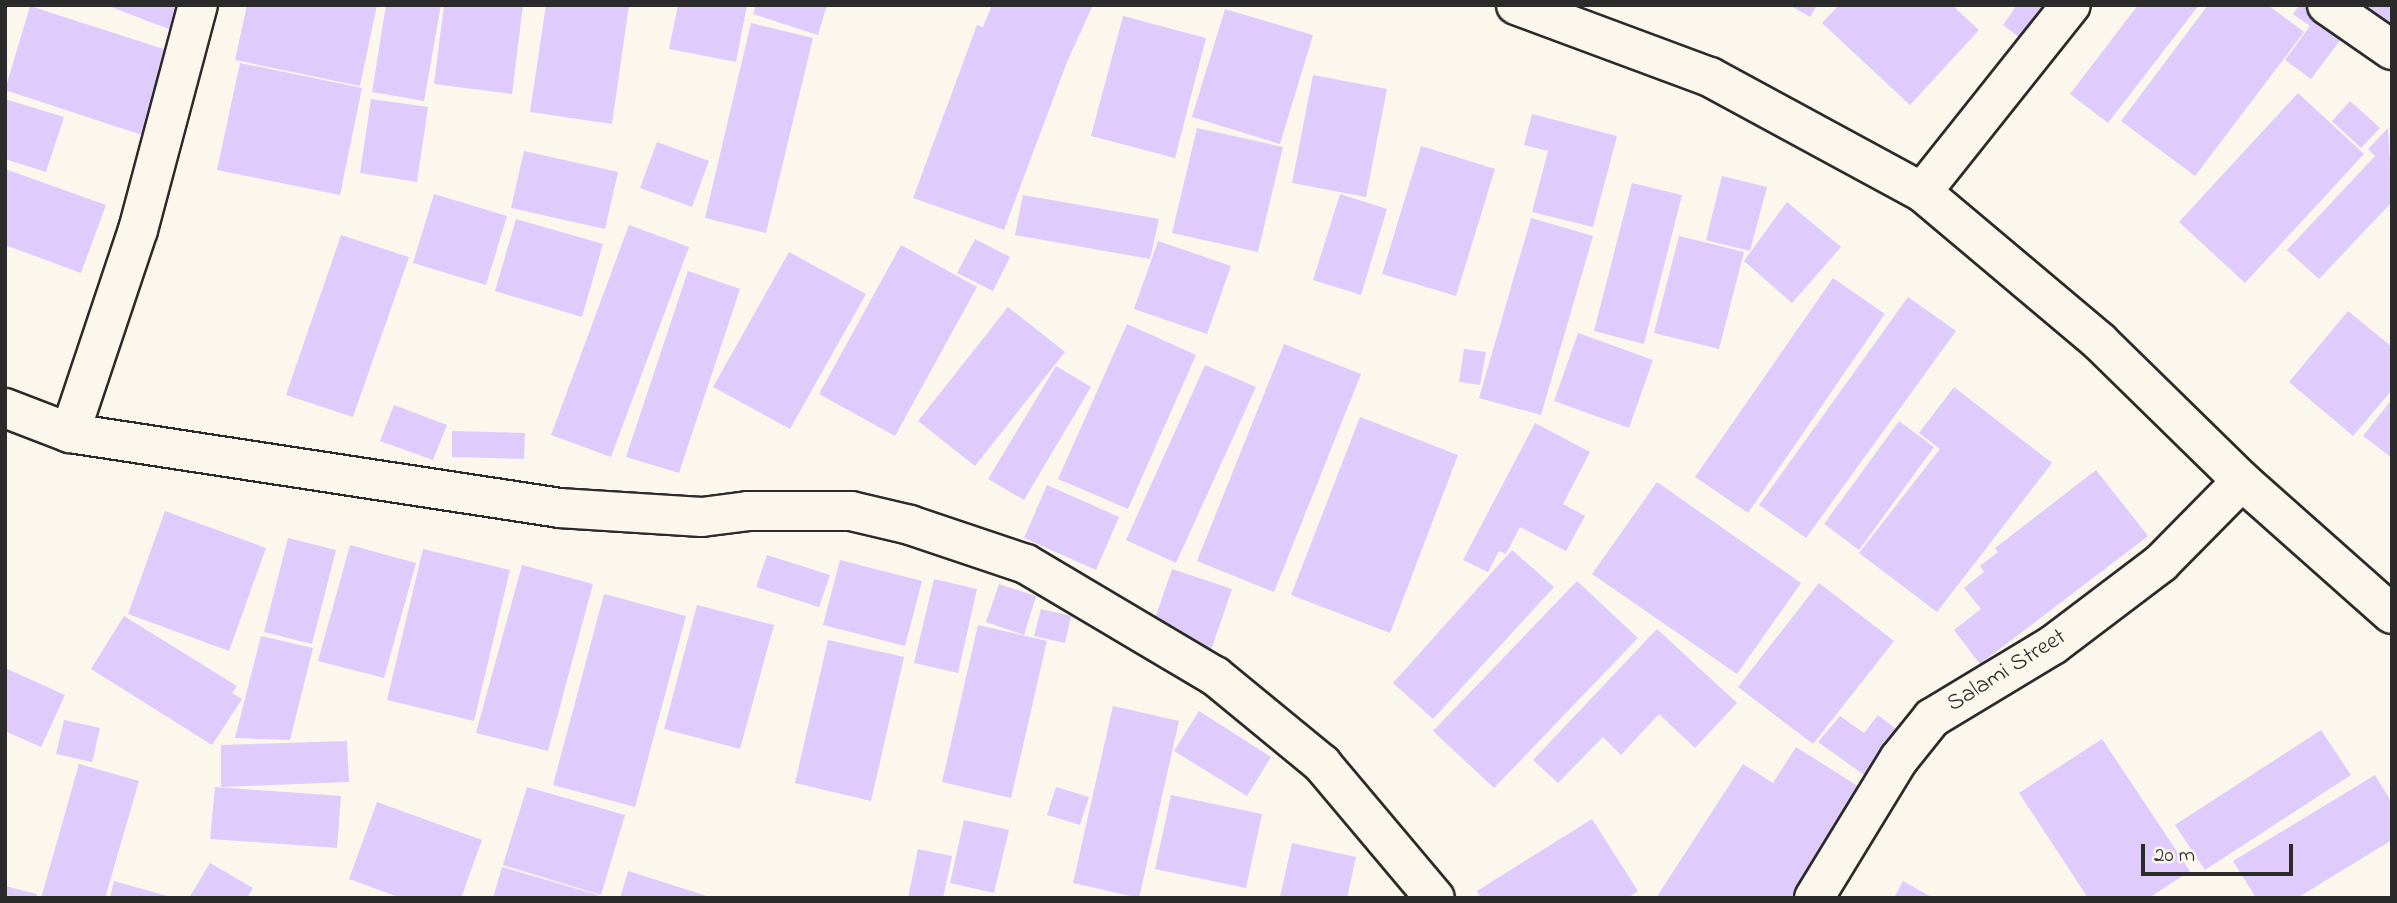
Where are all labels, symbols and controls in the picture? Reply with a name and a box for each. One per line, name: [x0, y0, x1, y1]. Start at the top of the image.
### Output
street label: Salami Street: [1942, 623, 2072, 719]
scale bar: [2145, 830, 2297, 874]
text: 20 m: [2154, 841, 2195, 871]

